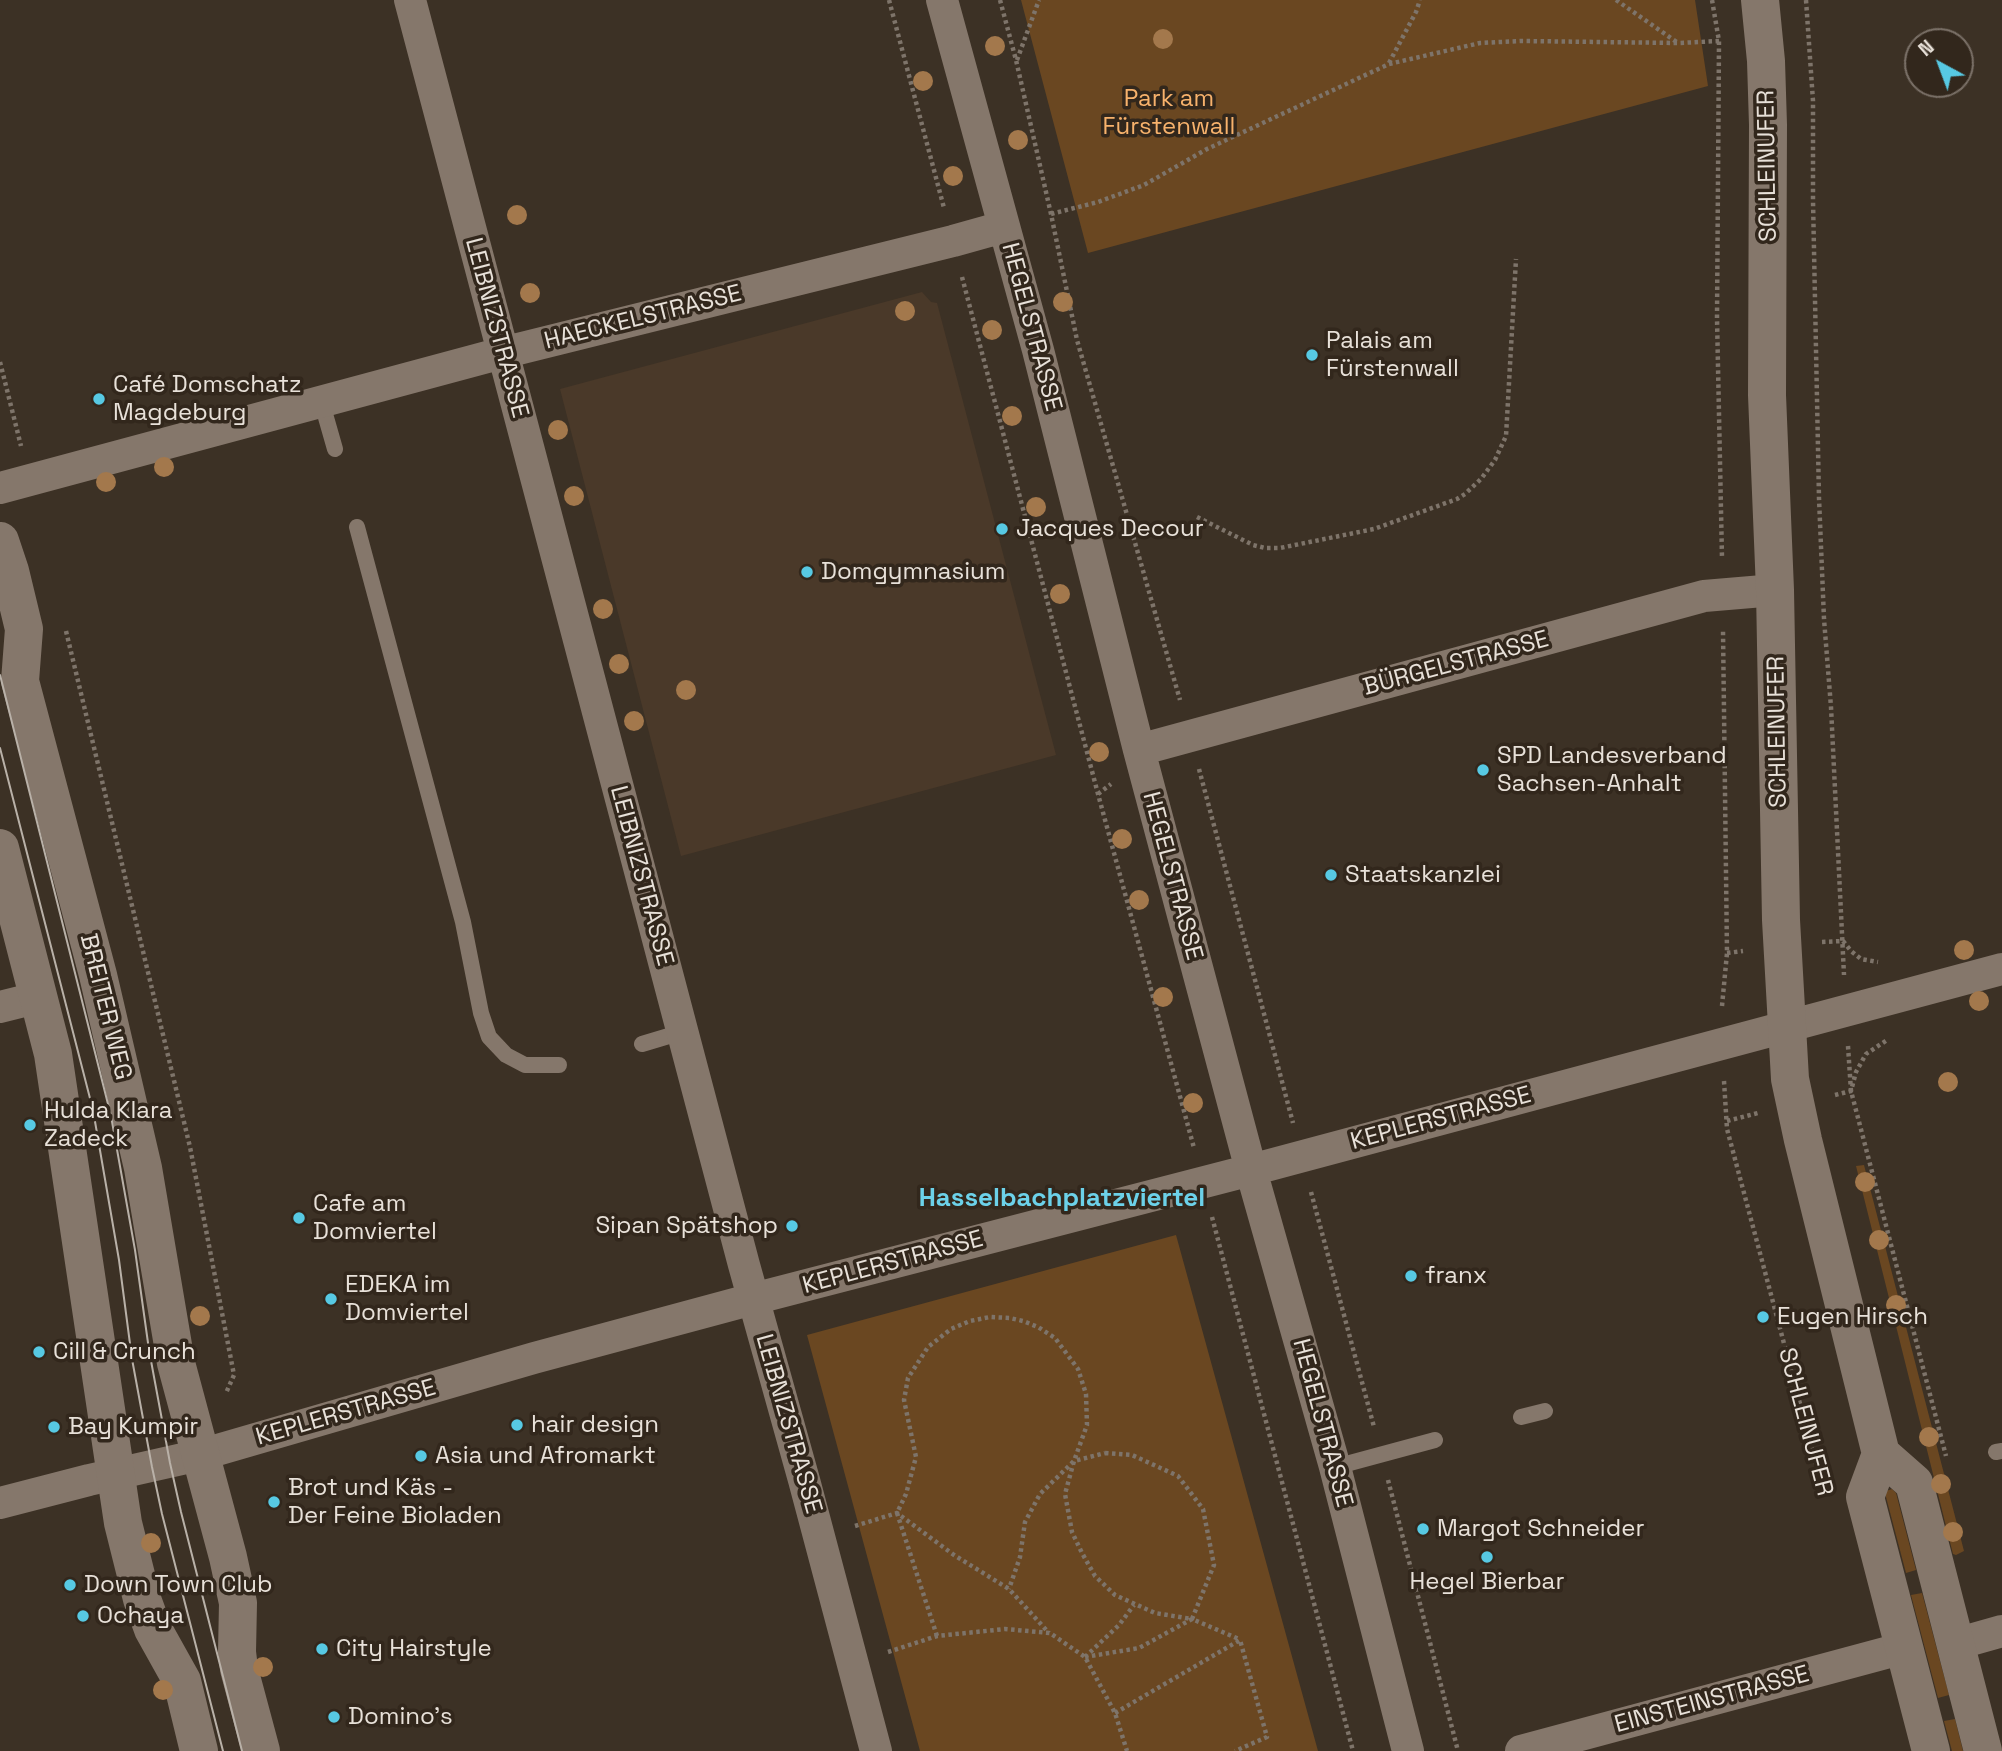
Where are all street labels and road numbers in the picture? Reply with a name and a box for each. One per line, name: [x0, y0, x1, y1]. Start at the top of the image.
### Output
street label: SCHLEINUFER: [1752, 90, 1784, 242]
street label: LEIBNIZSTRASSE: [458, 235, 534, 421]
street label: HEGELSTRASSE: [995, 240, 1067, 414]
street label: HAECKELSTRASSE: [541, 280, 745, 356]
street label: BÜRGELSTRASSE: [1360, 625, 1552, 703]
street label: SCHLEINUFER: [1762, 656, 1794, 808]
street label: LEIBNIZSTRASSE: [603, 783, 679, 969]
street label: HEGELSTRASSE: [1136, 789, 1208, 963]
street label: BREITER WEG: [73, 931, 137, 1083]
street label: KEPLERSTRASSE: [1348, 1081, 1534, 1157]
street label: KEPLERSTRASSE: [800, 1225, 986, 1301]
street label: LEIBNIZSTRASSE: [749, 1331, 827, 1517]
street label: HEGELSTRASSE: [1286, 1336, 1358, 1510]
street label: SCHLEINUFER: [1771, 1345, 1839, 1499]
street label: KEPLERSTRASSE: [253, 1374, 439, 1452]
street label: EINSTEINSTRASSE: [1612, 1660, 1812, 1740]

